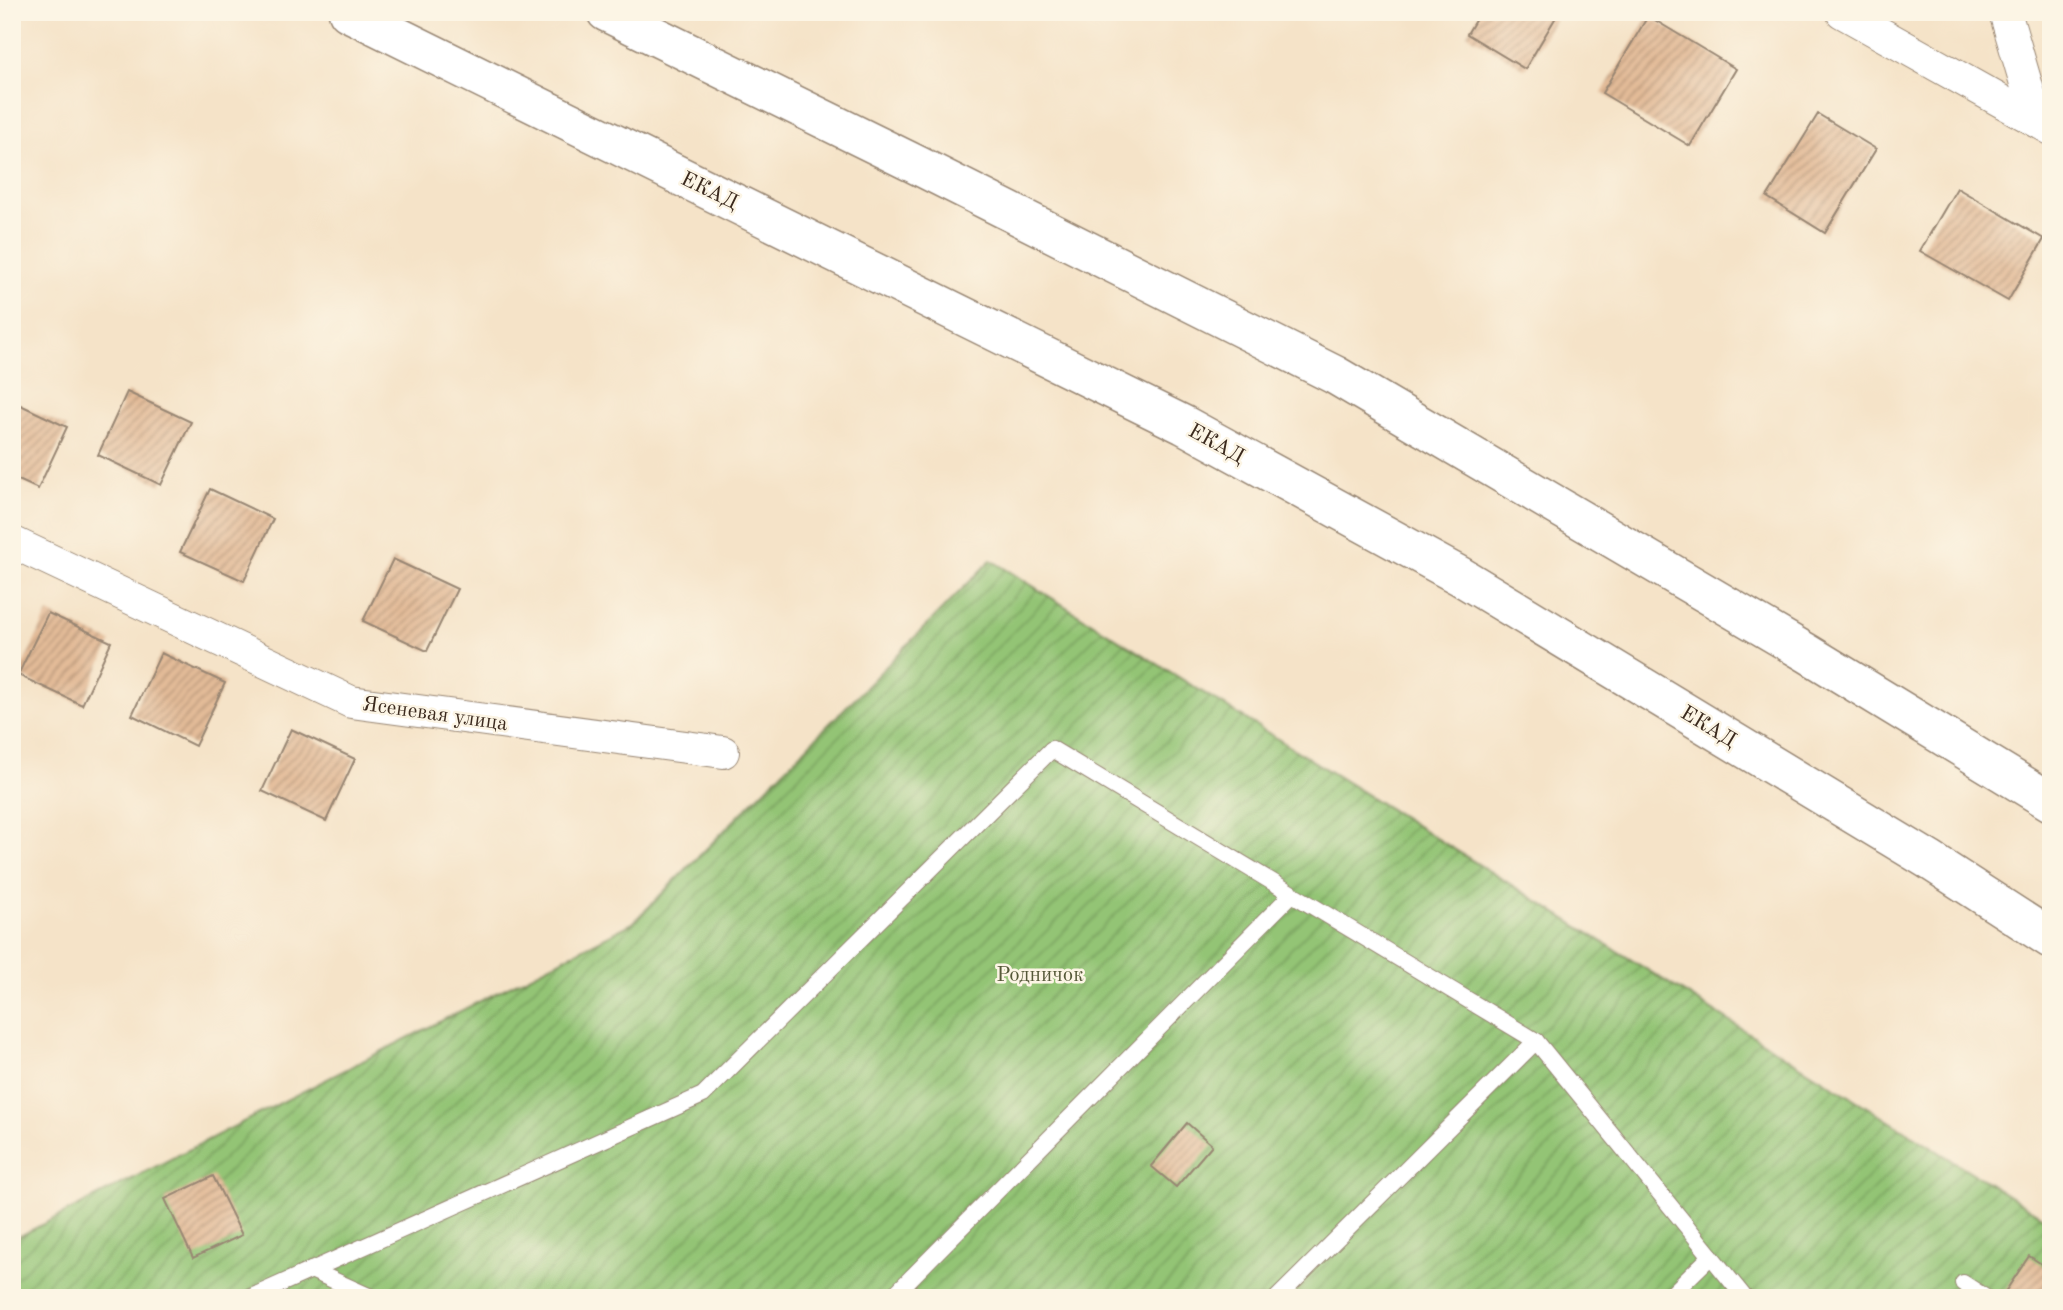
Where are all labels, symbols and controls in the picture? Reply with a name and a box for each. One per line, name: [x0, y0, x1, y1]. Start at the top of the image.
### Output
street label: ЕКАД: [677, 169, 741, 214]
street label: ЕКАД: [1185, 420, 1248, 468]
street label: Ясеневая улица: [361, 694, 509, 735]
street label: ЕКАД: [1677, 703, 1740, 752]
park label: Родничок: [996, 965, 1084, 986]

